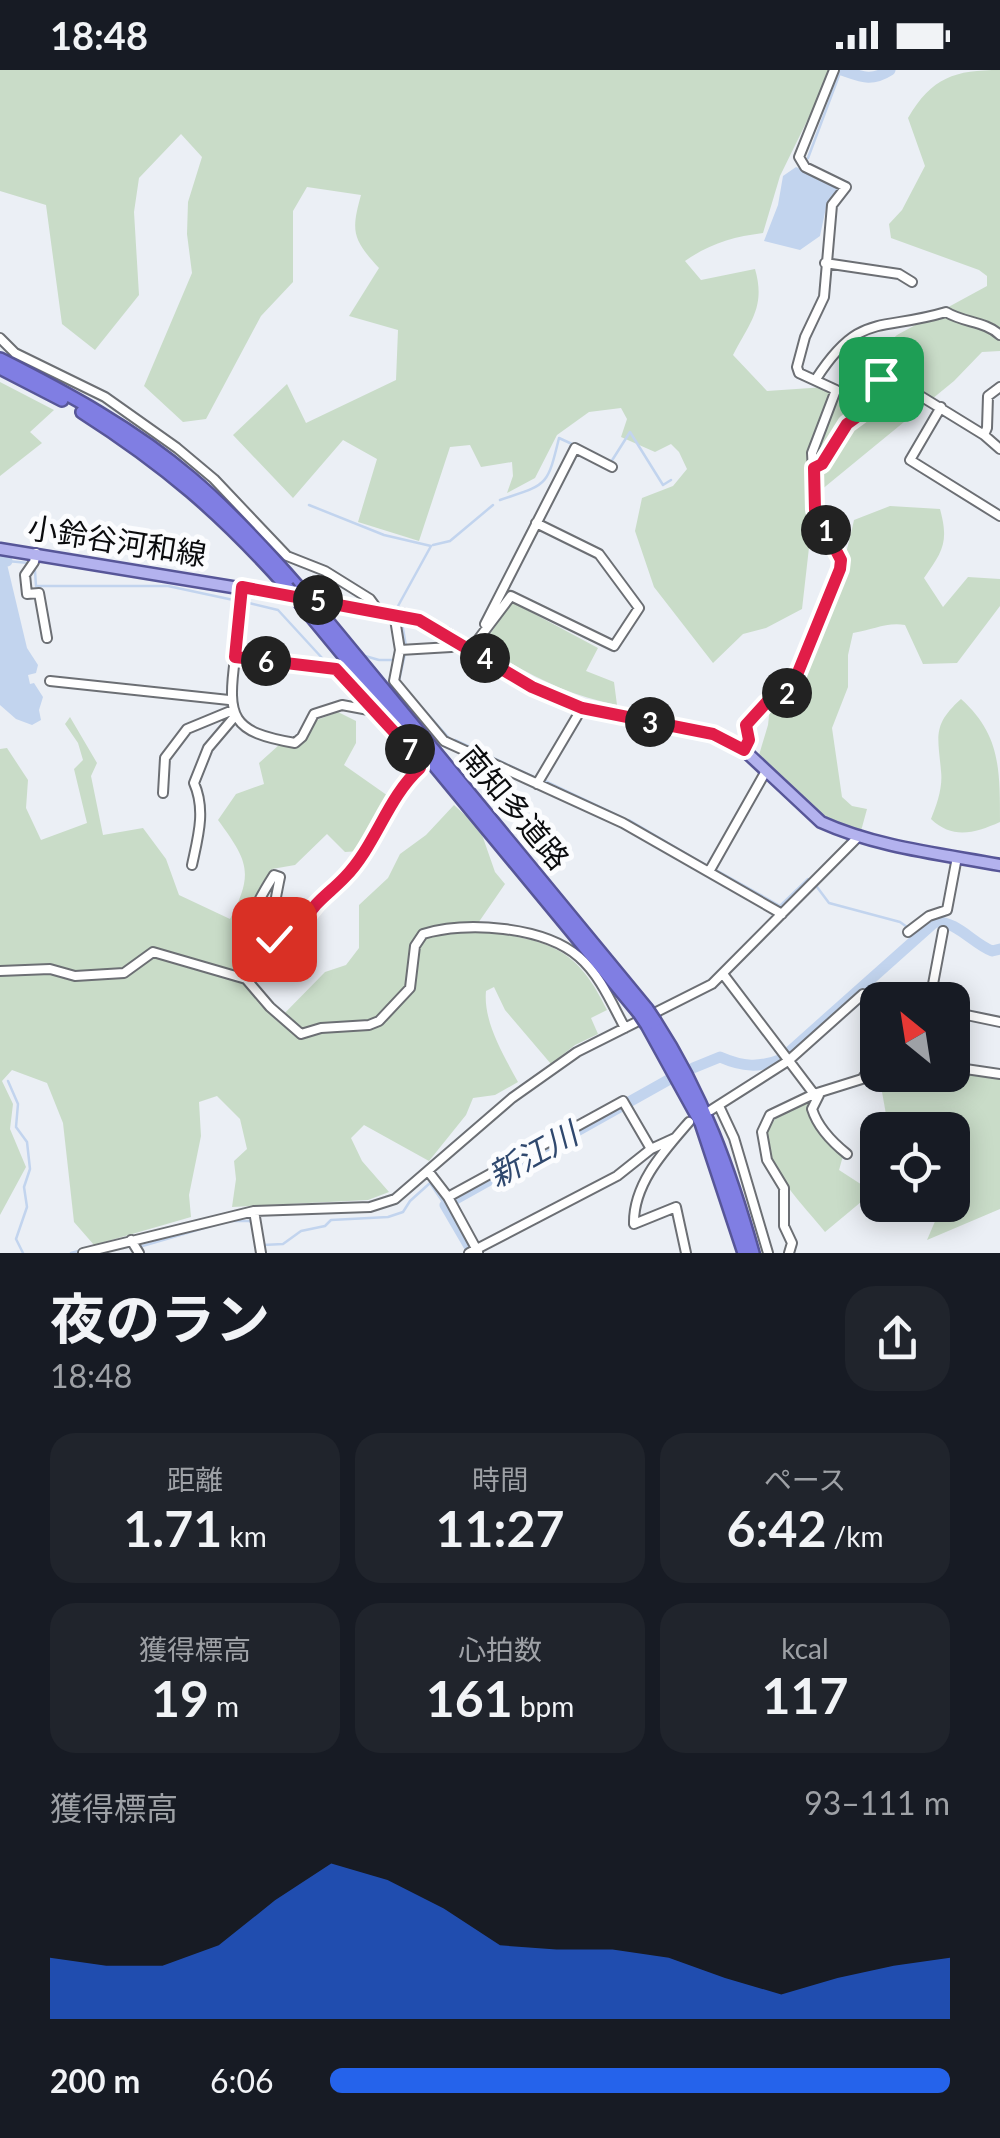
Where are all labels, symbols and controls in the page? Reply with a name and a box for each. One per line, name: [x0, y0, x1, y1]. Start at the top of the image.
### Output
text: 18:48: [50, 12, 148, 58]
pin: [839, 337, 924, 422]
icon: arrive: [854, 352, 909, 407]
pin: 1: [801, 505, 851, 555]
street label: 小鈴谷河和線: [26, 508, 209, 572]
text: 1: [818, 513, 834, 547]
pin: 5: [293, 575, 343, 625]
text: 5: [310, 583, 326, 617]
pin: 4: [460, 633, 510, 683]
pin: 6: [241, 636, 291, 686]
text: 4: [477, 641, 493, 675]
text: 6: [258, 644, 274, 678]
pin: 2: [762, 668, 812, 718]
text: 2: [779, 676, 795, 710]
pin: 3: [625, 697, 675, 747]
text: 3: [642, 705, 658, 739]
pin: 7: [385, 724, 435, 774]
text: 7: [402, 732, 418, 766]
street label: 南知多道路: [454, 738, 578, 876]
pin: [232, 897, 317, 982]
icon: check: [247, 912, 302, 967]
north arrow: [860, 982, 970, 1092]
map controls: [860, 982, 970, 1222]
water label: 新江川: [481, 1112, 586, 1194]
button: locate: [860, 1112, 970, 1222]
text: 夜のラン: [50, 1285, 270, 1351]
button: share: [845, 1286, 950, 1391]
text: 18:48: [50, 1356, 132, 1395]
text: 距離: [167, 1462, 223, 1496]
text: 時間: [472, 1462, 528, 1496]
text: ペース: [764, 1462, 846, 1496]
text: 1.71: [123, 1498, 222, 1558]
text: 11:27: [436, 1498, 564, 1558]
text: 6:42: [727, 1498, 826, 1558]
text: km: [222, 1519, 267, 1553]
text: /km: [826, 1519, 883, 1553]
text: kcal: [781, 1631, 829, 1665]
text: 獲得標高: [139, 1632, 251, 1666]
text: 心拍数: [458, 1632, 542, 1666]
text: 117: [761, 1665, 849, 1725]
text: 19: [151, 1668, 209, 1728]
text: 161: [426, 1668, 513, 1728]
text: m: [209, 1689, 239, 1723]
text: bpm: [513, 1689, 574, 1723]
text: 93–111 m: [804, 1783, 950, 1822]
text: 獲得標高: [50, 1788, 178, 1827]
text: 200 m: [50, 2061, 140, 2100]
text: 6:06: [210, 2061, 274, 2100]

